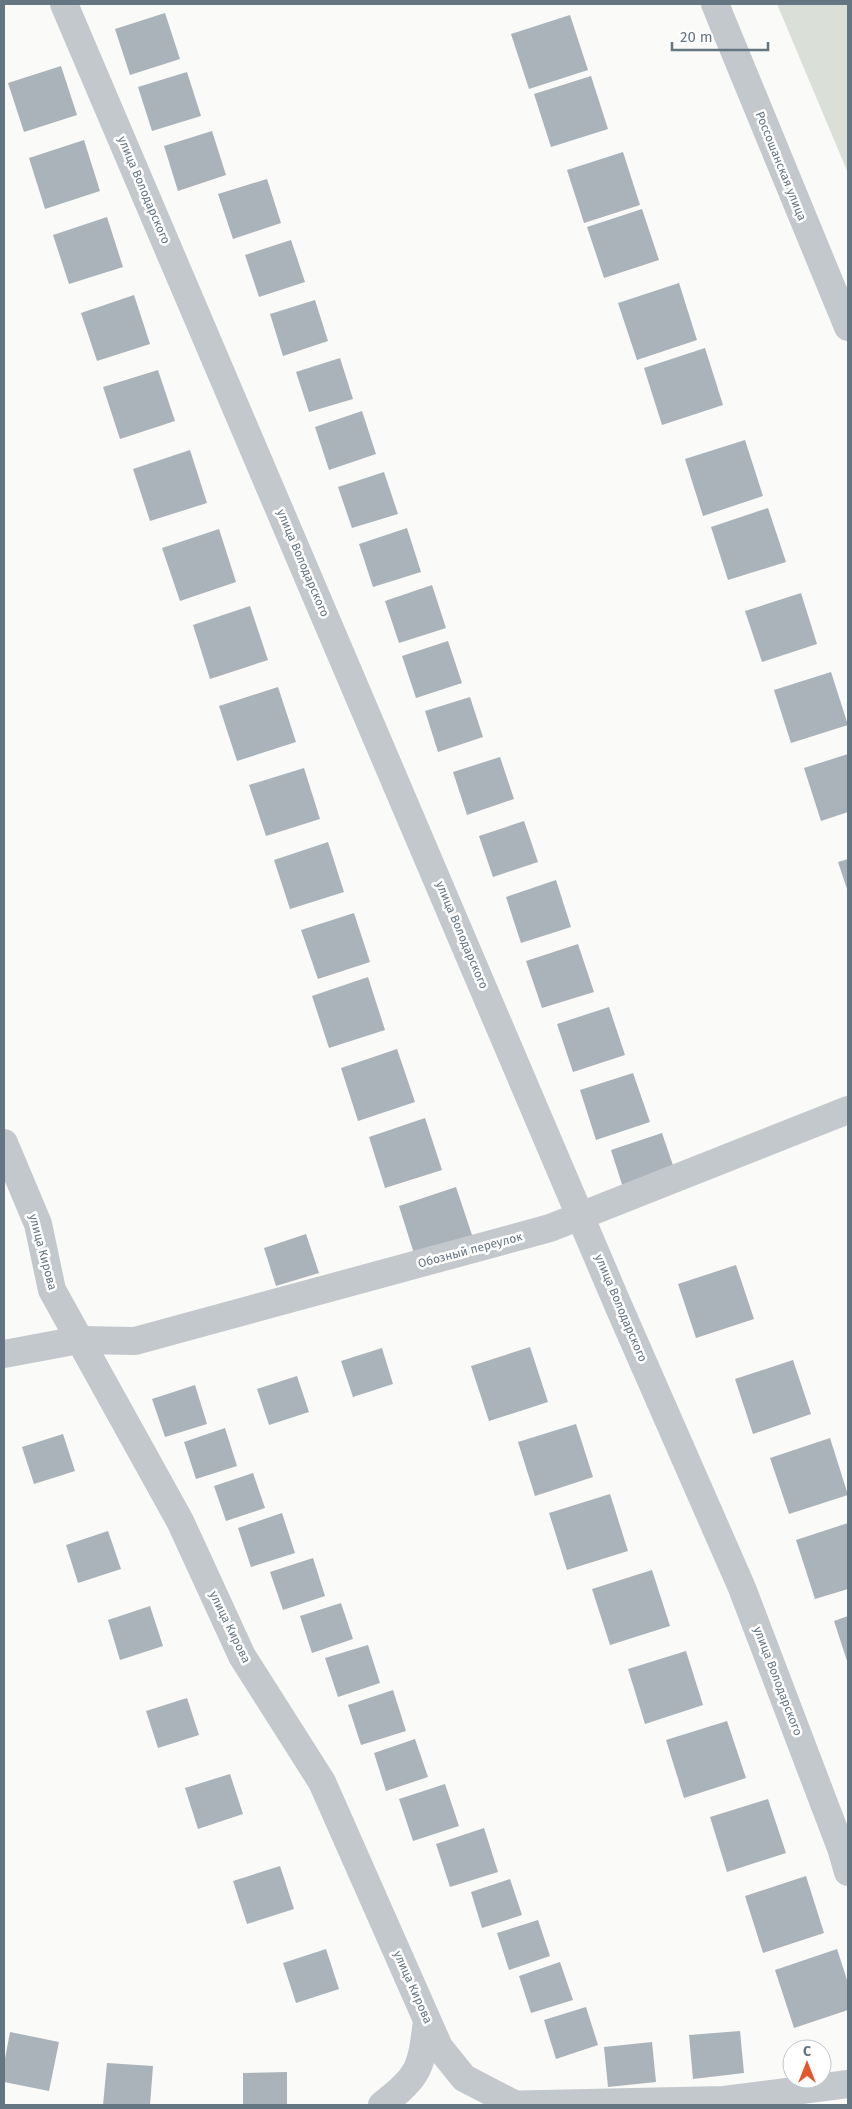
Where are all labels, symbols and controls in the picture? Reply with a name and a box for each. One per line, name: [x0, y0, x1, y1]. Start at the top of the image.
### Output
scale bar: [672, 20, 768, 52]
text: 20 m: [680, 28, 713, 46]
street label: Россошанская улица: [753, 109, 809, 223]
street label: улица Володарского: [115, 134, 173, 246]
street label: улица Володарского: [274, 507, 332, 619]
street label: улица Володарского: [433, 879, 491, 991]
street label: улица Кирова: [26, 1212, 60, 1292]
street label: Обозный переулок: [416, 1229, 524, 1271]
street label: улица Володарского: [592, 1252, 650, 1364]
street label: улица Кирова: [207, 1589, 253, 1665]
street label: улица Володарского: [751, 1624, 805, 1738]
street label: улица Кирова: [391, 1948, 435, 2026]
north arrow: [782, 2039, 832, 2089]
text: С: [803, 2043, 811, 2060]

